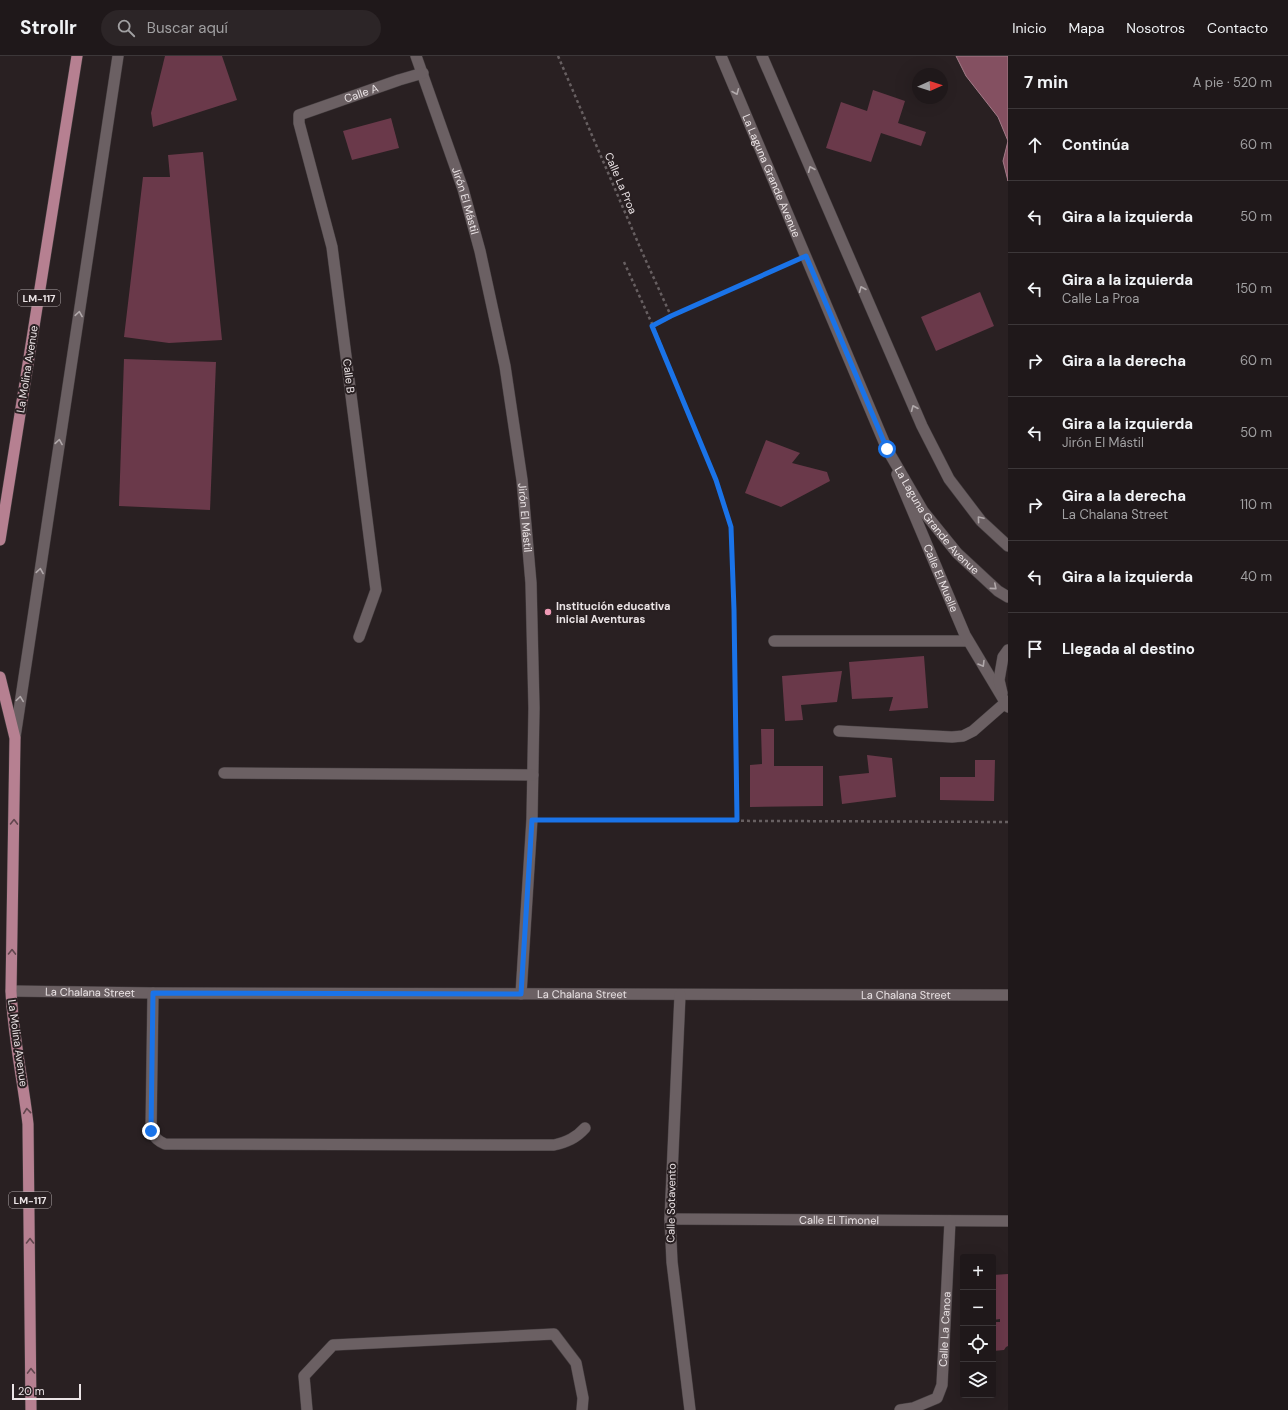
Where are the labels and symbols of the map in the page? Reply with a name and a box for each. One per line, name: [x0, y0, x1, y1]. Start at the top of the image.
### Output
north arrow: [912, 68, 948, 104]
street label: Calle A: [342, 81, 380, 106]
one-way arrow: [732, 88, 740, 95]
street label: La Laguna Grande Avenue: [739, 112, 804, 240]
street label: Calle La Proa: [602, 150, 640, 216]
street label: Jirón El Mástil: [449, 165, 482, 236]
one-way arrow: [808, 166, 816, 174]
one-way arrow: [859, 285, 867, 292]
road number: LM-117: [18, 290, 60, 306]
one-way arrow: [74, 311, 83, 317]
street label: La Molina Avenue: [13, 324, 41, 414]
street label: Calle B: [340, 358, 358, 394]
one-way arrow: [911, 405, 919, 412]
one-way arrow: [54, 439, 63, 445]
route start: [878, 440, 896, 458]
street label: La Laguna Grande Avenue: [892, 464, 982, 577]
street label: Jirón El Mástil: [515, 482, 535, 553]
one-way arrow: [978, 516, 985, 524]
street label: Calle El Muelle: [920, 542, 962, 614]
one-way arrow: [35, 568, 44, 574]
one-way arrow: [990, 582, 997, 589]
place label: Institución educativa inicial Aventuras: [556, 599, 670, 626]
marker: Institución educativa inicial Aventuras: [543, 607, 553, 617]
one-way arrow: [977, 660, 984, 667]
one-way arrow: [15, 696, 24, 703]
one-way arrow: [9, 819, 18, 825]
one-way arrow: [8, 949, 16, 955]
street label: La Chalana Street: [45, 984, 135, 1000]
street label: La Chalana Street: [537, 987, 627, 1001]
street label: La Chalana Street: [861, 988, 951, 1002]
street label: La Molina Avenue: [5, 998, 31, 1088]
one-way arrow: [23, 1108, 32, 1114]
route end: [142, 1122, 160, 1140]
street label: Calle Sotavento: [663, 1163, 679, 1243]
road number: LM-117: [9, 1192, 51, 1208]
street label: Calle El Timonel: [799, 1213, 879, 1227]
one-way arrow: [26, 1238, 34, 1244]
street label: Calle La Canoa: [936, 1291, 954, 1367]
one-way arrow: [27, 1368, 35, 1374]
scale bar: [12, 1382, 81, 1401]

